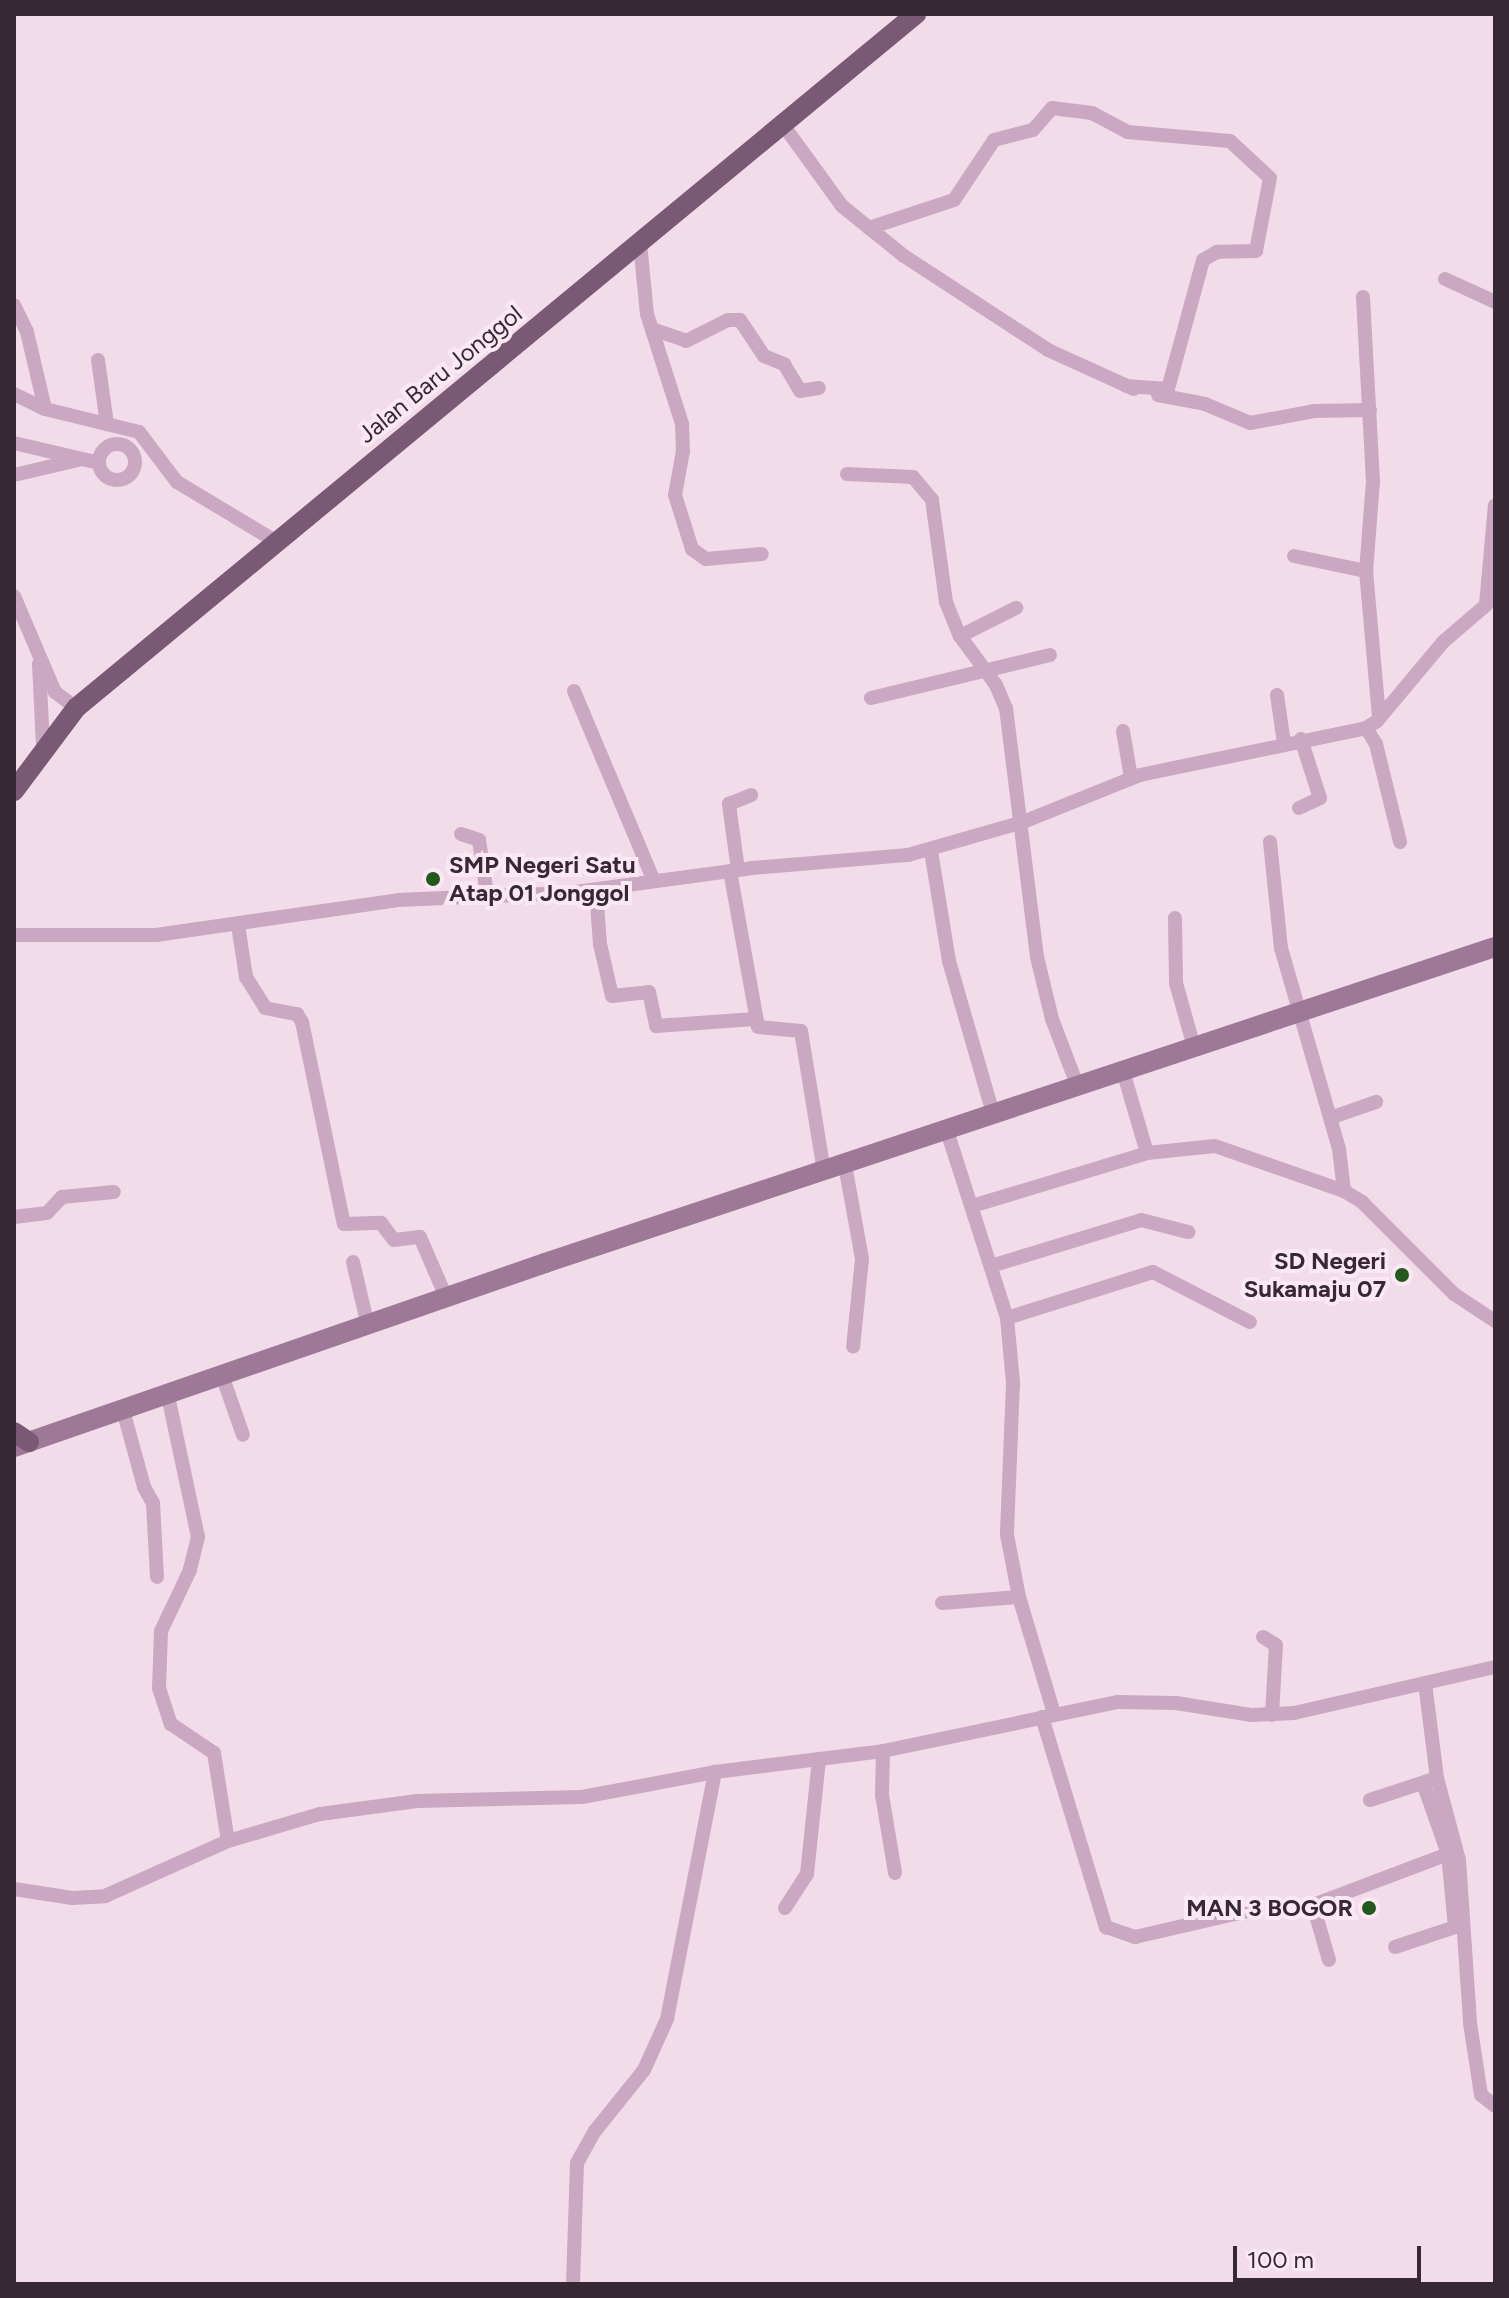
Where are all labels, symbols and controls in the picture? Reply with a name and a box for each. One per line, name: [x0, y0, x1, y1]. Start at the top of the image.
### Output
street label: Jalan Baru Jonggol: [352, 299, 528, 449]
place label: SMP Negeri Satu Atap 01 Jonggol: [449, 851, 636, 907]
marker: SMP Negeri Satu Atap 01 Jonggol: [424, 870, 442, 888]
place label: SD Negeri Sukamaju 07: [1244, 1247, 1386, 1303]
marker: SD Negeri Sukamaju 07: [1393, 1266, 1411, 1284]
place label: MAN 3 BOGOR: [1186, 1894, 1353, 1922]
marker: MAN 3 BOGOR: [1360, 1899, 1378, 1917]
scale bar: [1237, 2230, 1425, 2280]
text: 100 m: [1247, 2245, 1314, 2274]

